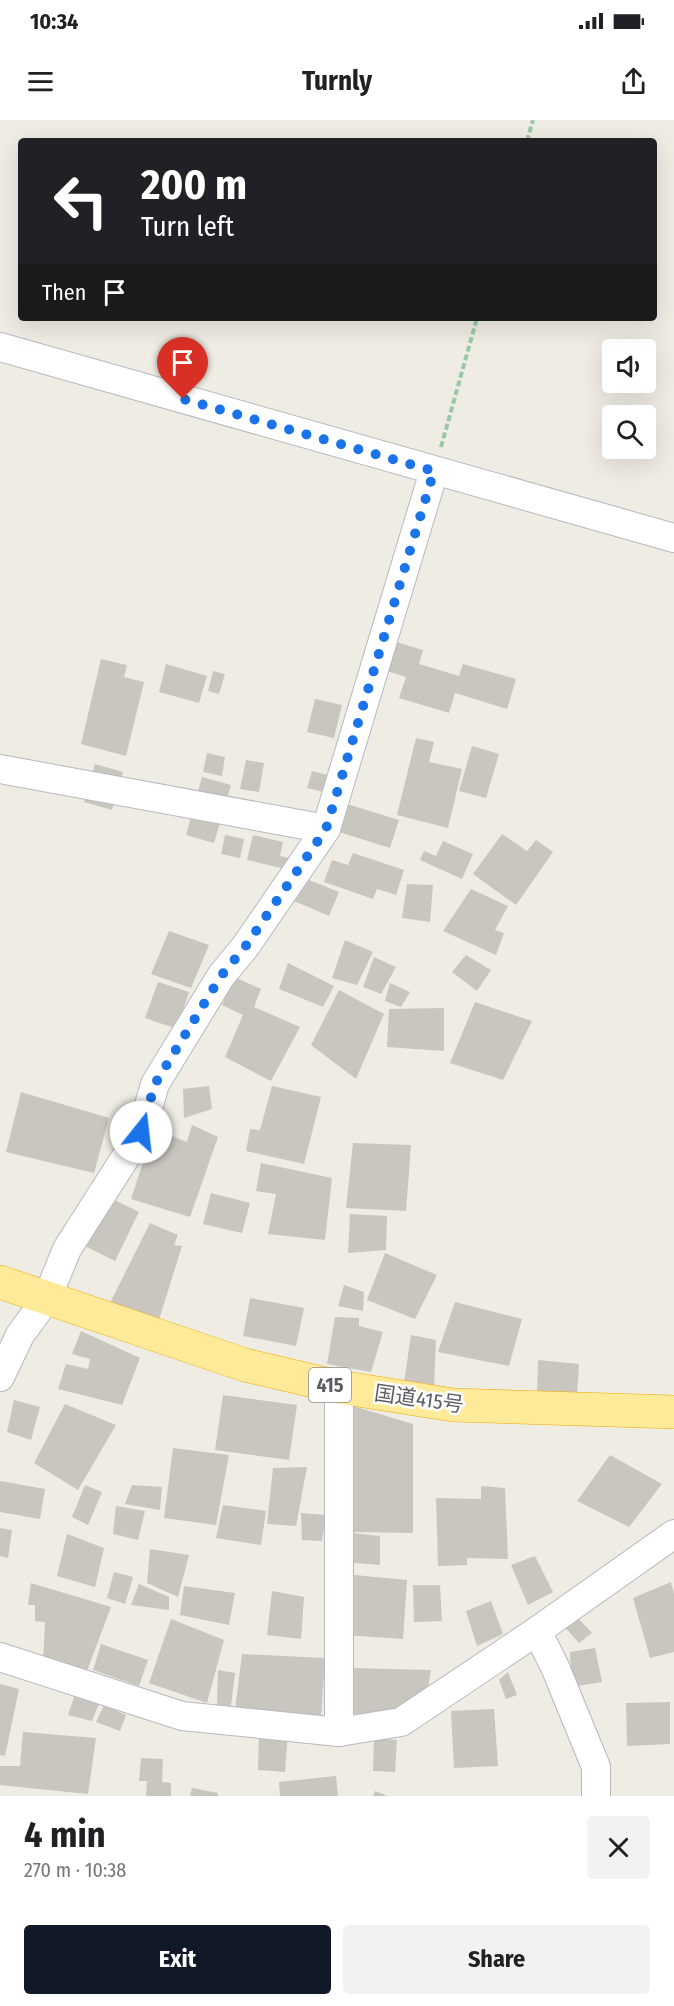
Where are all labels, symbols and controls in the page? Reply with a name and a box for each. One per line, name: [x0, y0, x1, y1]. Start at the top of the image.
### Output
text: 10:34: [30, 8, 78, 35]
icon: menu: [24, 65, 57, 98]
text: Turnly: [302, 65, 372, 97]
icon: share: [617, 65, 650, 98]
text: 200 m: [141, 160, 247, 210]
icon: left: [42, 162, 120, 240]
text: Turn left: [141, 211, 234, 243]
icon: arrive: [98, 276, 131, 309]
text: Then: [42, 279, 86, 306]
pin: [157, 337, 208, 399]
map controls: [602, 339, 656, 459]
button: sound: [602, 339, 656, 393]
icon: arrive: [166, 346, 199, 379]
button: search: [602, 405, 656, 459]
position arrow: [109, 1100, 173, 1164]
road number: 415: [309, 1368, 351, 1402]
street label: 国道415号: [373, 1380, 465, 1418]
text: 4 min: [24, 1813, 106, 1857]
button: close: [587, 1816, 650, 1879]
text: 270 m · 10:38: [24, 1858, 126, 1882]
button: Exit: [24, 1925, 331, 1994]
button: Share: [343, 1925, 650, 1994]

